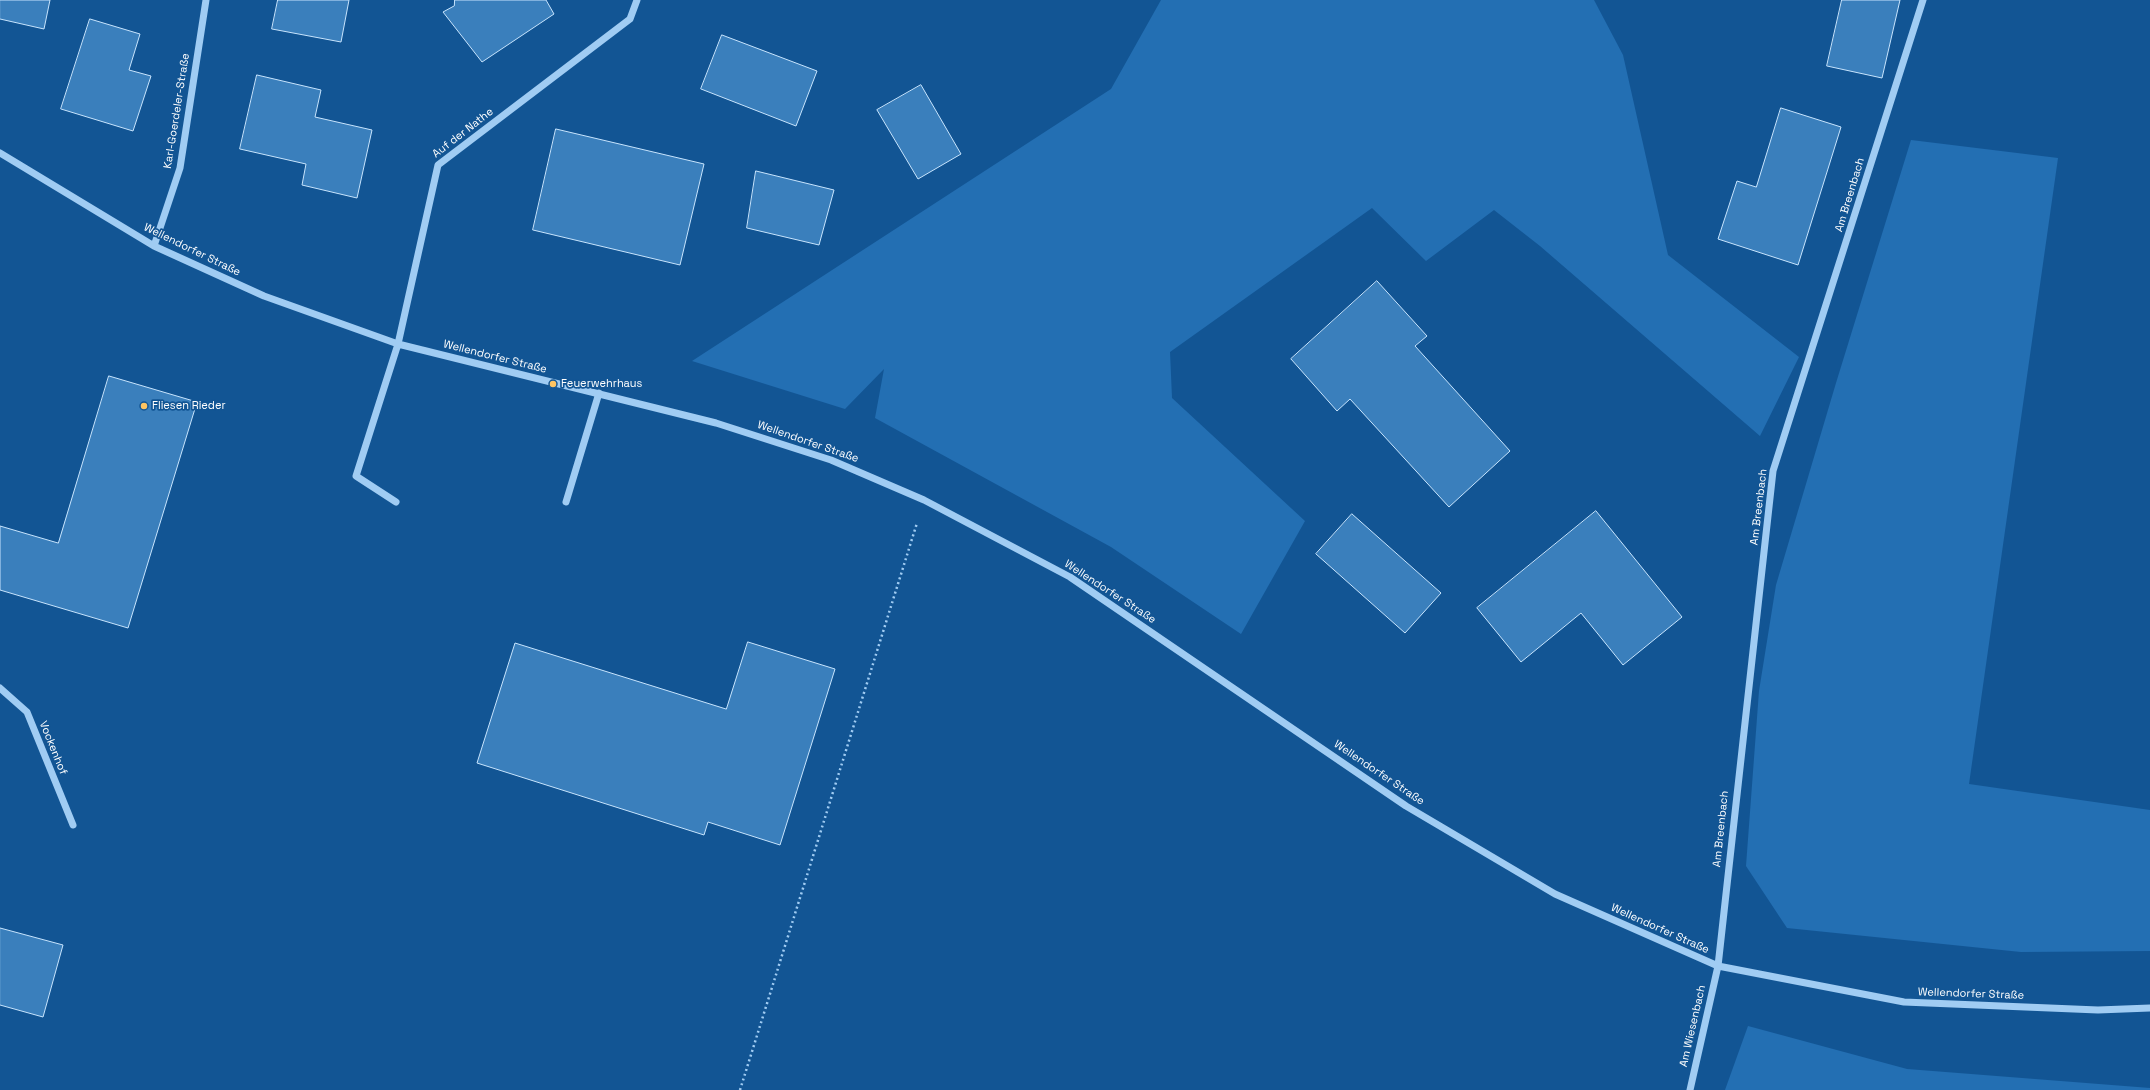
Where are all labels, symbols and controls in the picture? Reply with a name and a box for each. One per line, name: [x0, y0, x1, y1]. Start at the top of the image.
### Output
street label: Karl-Goerdeler-Straße: [161, 52, 193, 170]
street label: Auf der Nathe: [430, 105, 496, 161]
street label: Am Breenbach: [1832, 156, 1868, 234]
street label: Wellendorfer Straße: [141, 221, 243, 279]
street label: Wellendorfer Straße: [442, 338, 548, 376]
place label: Feuerwehrhaus: [561, 377, 642, 391]
marker: Feuerwehrhaus: [548, 379, 558, 389]
place label: Fliesen Rieder: [152, 399, 226, 413]
marker: Fliesen Rieder: [139, 401, 149, 411]
street label: Wellendorfer Straße: [756, 418, 860, 466]
street label: Am Breenbach: [1748, 468, 1770, 546]
street label: Wellendorfer Straße: [1062, 558, 1158, 626]
street label: Vockenhof: [36, 719, 70, 777]
street label: Wellendorfer Straße: [1331, 738, 1427, 808]
street label: Am Breenbach: [1710, 790, 1732, 868]
street label: Wellendorfer Straße: [1609, 901, 1711, 957]
street label: Am Wiesenbach: [1677, 984, 1709, 1068]
street label: Wellendorfer Straße: [1918, 986, 2024, 1002]

